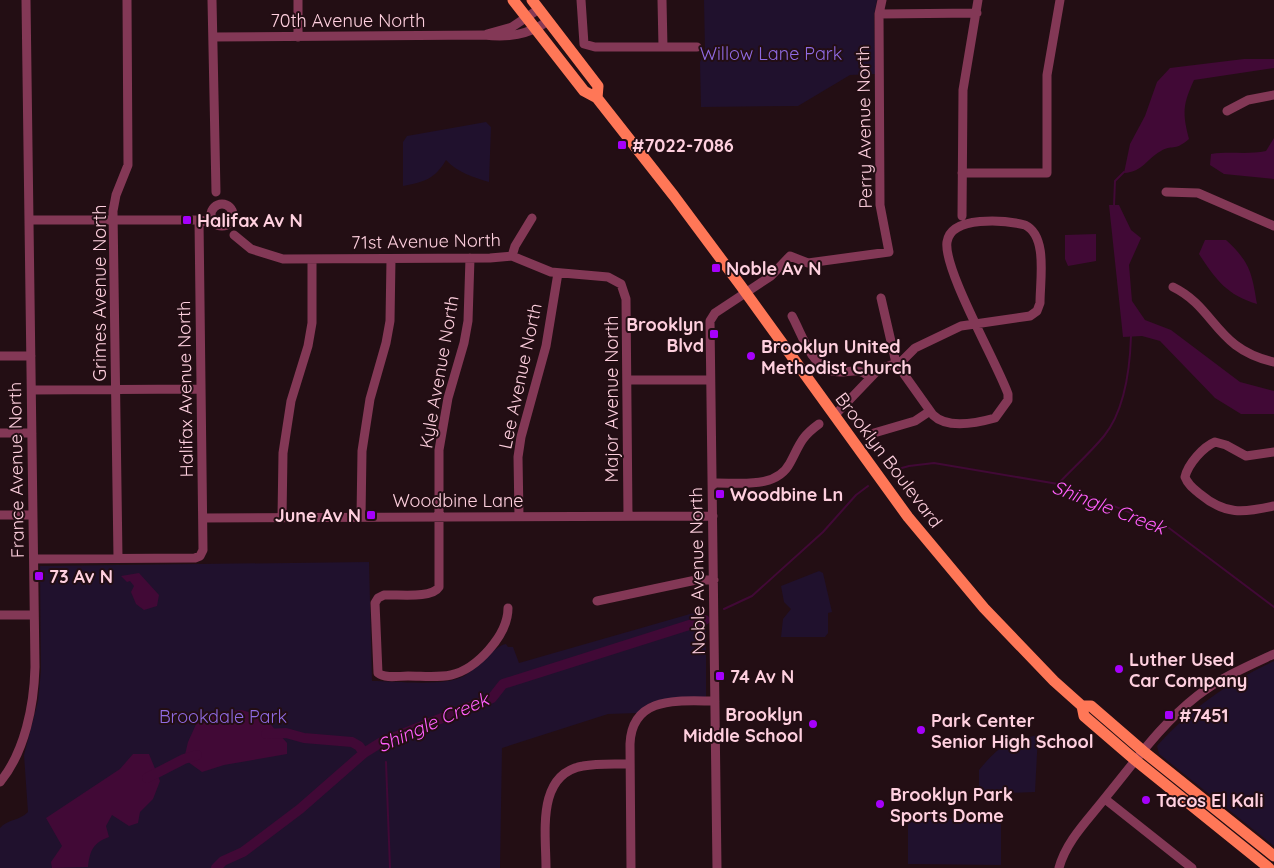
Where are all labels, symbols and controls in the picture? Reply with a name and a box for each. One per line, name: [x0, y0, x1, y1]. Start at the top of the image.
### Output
street label: 70th Avenue North: [271, 9, 425, 32]
park label: Willow Lane Park: [700, 42, 842, 65]
street label: Perry Avenue North: [851, 45, 877, 209]
place label: #7022-7086: [632, 134, 734, 157]
marker: #7022-7086: [616, 139, 628, 151]
street label: Grimes Avenue North: [88, 205, 111, 381]
place label: Halifax Av N: [197, 209, 303, 232]
marker: Halifax Av N: [181, 214, 193, 226]
street label: 71st Avenue North: [351, 228, 501, 254]
place label: Noble Av N: [726, 257, 822, 280]
marker: Noble Av N: [710, 262, 722, 274]
street label: Kyle Avenue North: [414, 294, 464, 450]
street label: Halifax Avenue North: [172, 301, 198, 477]
street label: Lee Avenue North: [493, 301, 547, 451]
place label: Brooklyn Blvd: [626, 313, 704, 357]
street label: Major Avenue North: [600, 315, 623, 483]
marker: Brooklyn Blvd: [708, 328, 720, 340]
place label: Brooklyn United Methodist Church: [761, 335, 912, 379]
marker: Brooklyn United Methodist Church: [745, 350, 757, 362]
street label: France Avenue North: [3, 382, 29, 558]
street label: Brooklyn Boulevard: [831, 388, 947, 532]
water label: Shingle Creek: [1049, 474, 1171, 540]
place label: Woodbine Ln: [730, 483, 843, 506]
street label: Noble Avenue North: [684, 487, 710, 655]
marker: Woodbine Ln: [714, 488, 726, 500]
street label: Woodbine Lane: [392, 489, 524, 512]
place label: June Av N: [275, 504, 361, 527]
marker: June Av N: [365, 509, 377, 521]
place label: 73 Av N: [49, 565, 113, 588]
marker: 73 Av N: [33, 570, 45, 582]
place label: Luther Used Car Company: [1129, 648, 1247, 692]
marker: Luther Used Car Company: [1113, 663, 1125, 675]
place label: 74 Av N: [730, 665, 794, 688]
marker: 74 Av N: [714, 670, 726, 682]
water label: Shingle Creek: [374, 686, 494, 757]
place label: Brooklyn Middle School: [683, 703, 803, 747]
place label: #7451: [1179, 704, 1229, 727]
park label: Brookdale Park: [159, 705, 287, 728]
place label: Park Center Senior High School: [931, 709, 1094, 753]
marker: #7451: [1163, 709, 1175, 721]
marker: Brooklyn Middle School: [807, 718, 819, 730]
marker: Park Center Senior High School: [915, 724, 927, 736]
place label: Brooklyn Park Sports Dome: [890, 783, 1013, 827]
place label: Tacos El Kali: [1156, 789, 1263, 812]
marker: Tacos El Kali: [1140, 794, 1152, 806]
marker: Brooklyn Park Sports Dome: [874, 798, 886, 810]

